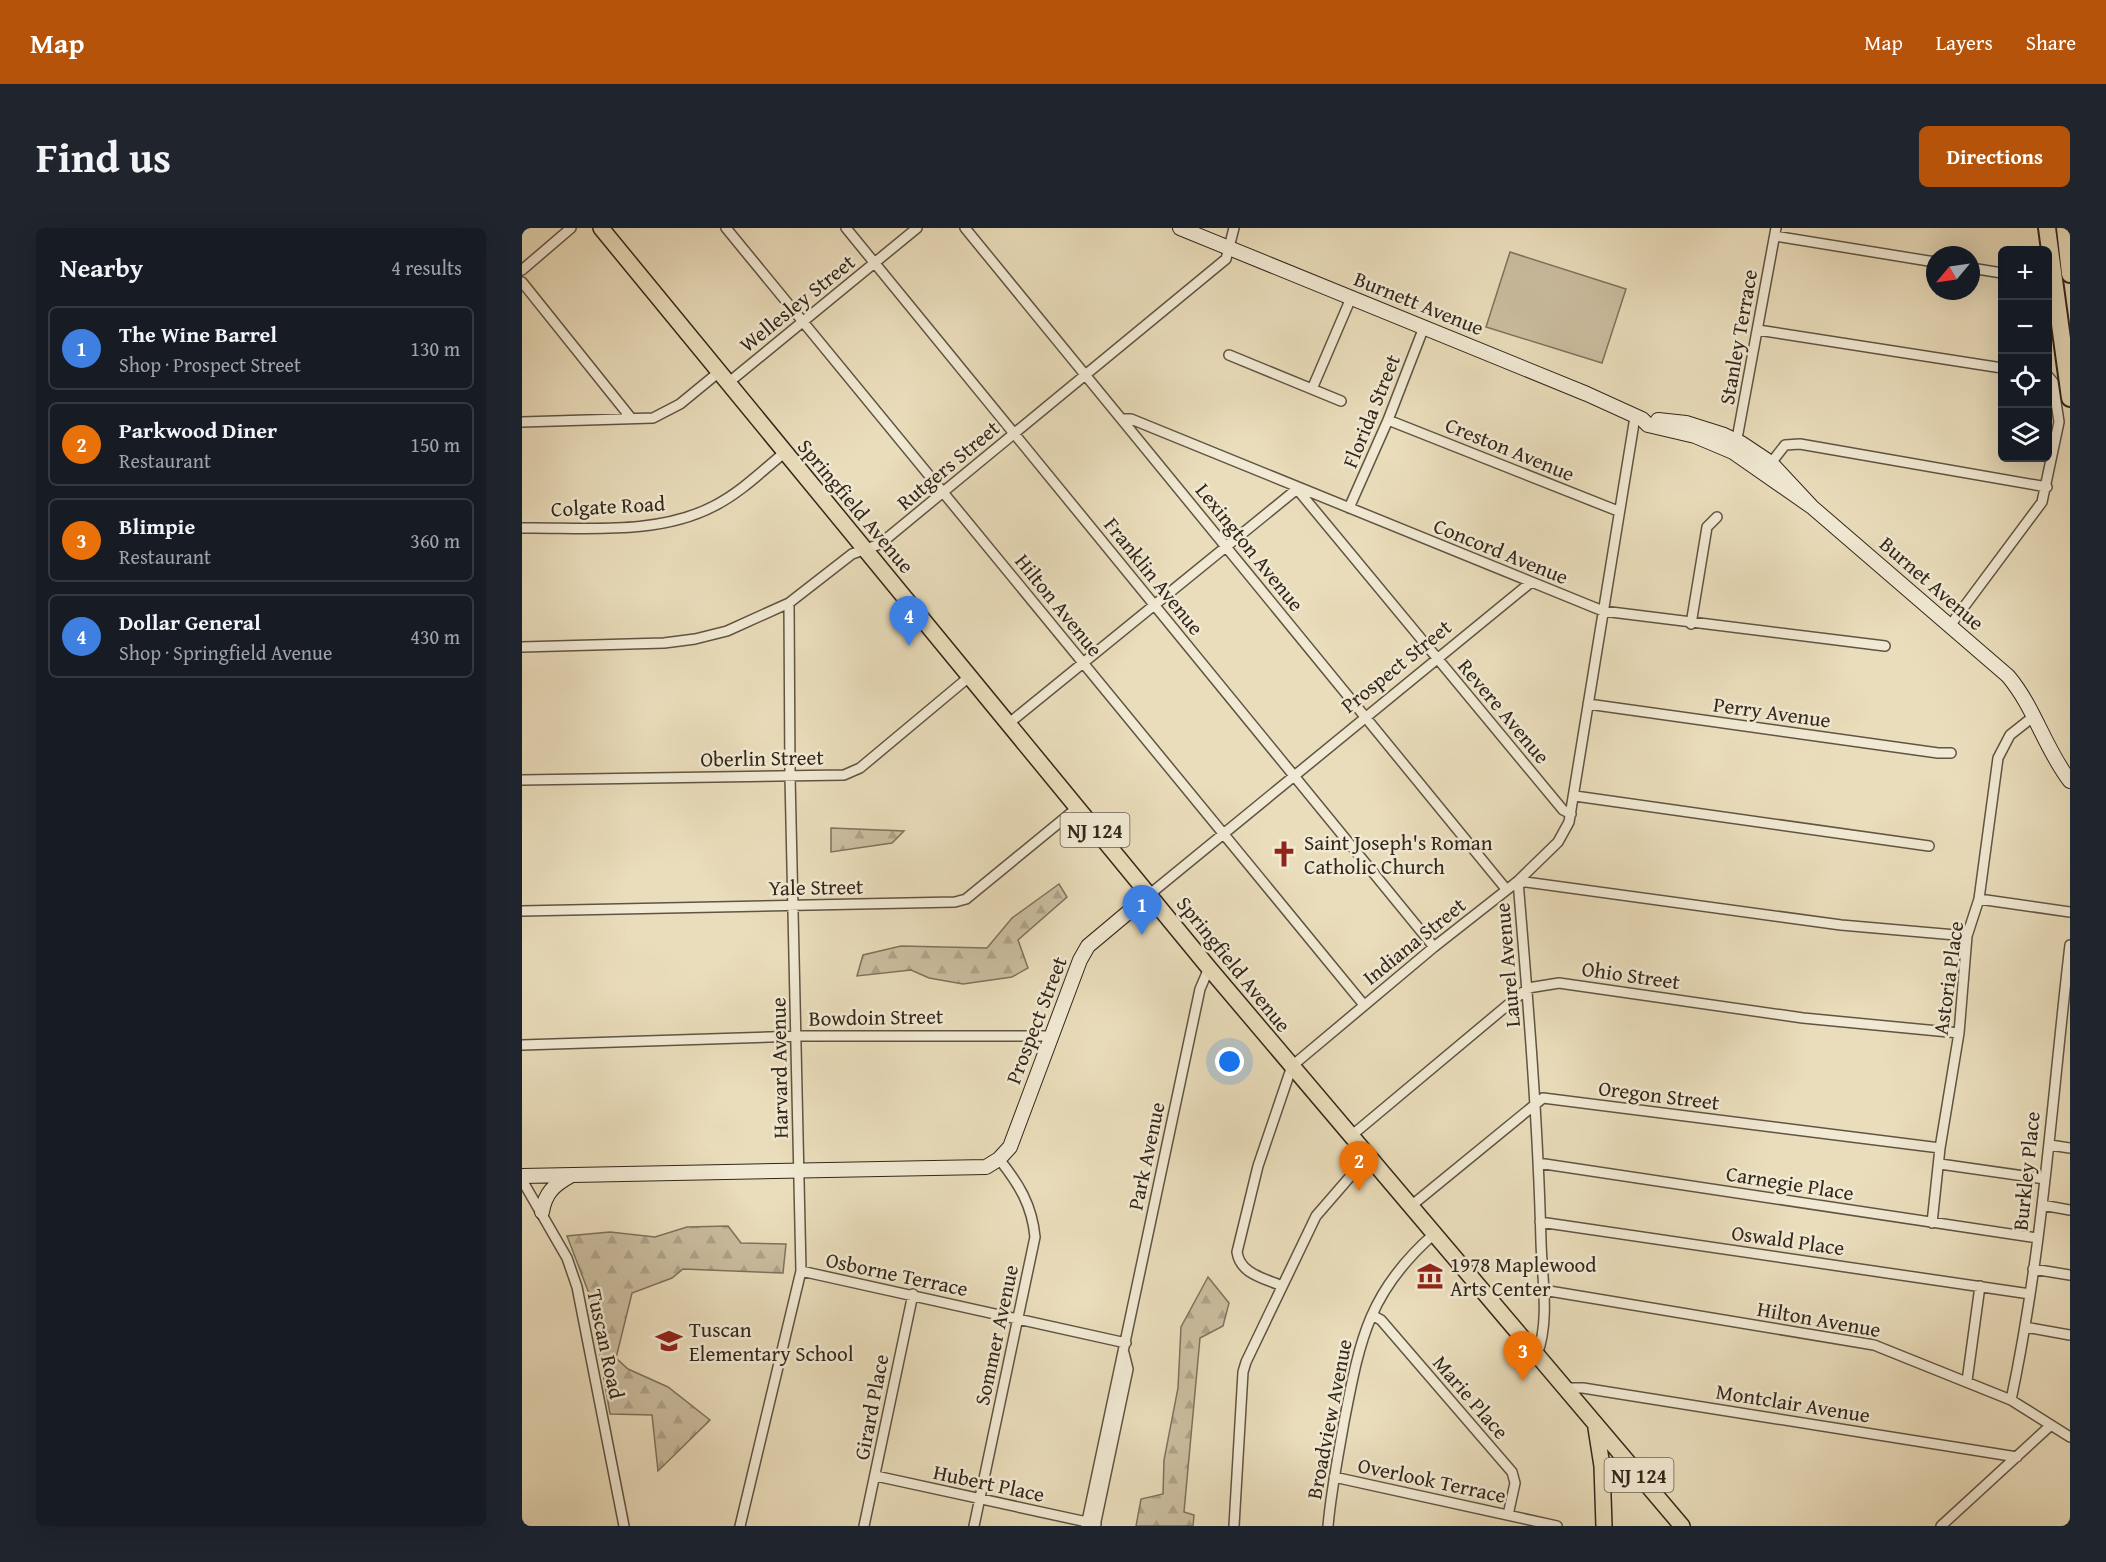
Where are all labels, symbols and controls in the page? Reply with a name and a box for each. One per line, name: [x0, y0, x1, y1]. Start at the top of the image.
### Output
text: Map: [30, 22, 84, 63]
text: Map: [1864, 27, 1903, 58]
text: Layers: [1936, 27, 1993, 58]
text: Share: [2026, 27, 2076, 58]
text: Find us: [36, 126, 171, 187]
button: Directions: [1919, 126, 2070, 187]
street label: Wellesley Street: [733, 246, 862, 359]
north arrow: [1926, 246, 1980, 300]
map controls: [1998, 246, 2052, 462]
button: +: [1998, 246, 2052, 300]
text: Nearby: [60, 248, 143, 287]
text: 4 results: [391, 253, 462, 282]
street label: Burnett Avenue: [1349, 263, 1489, 343]
street label: Stanley Terrace: [1711, 267, 1765, 407]
button: −: [1998, 300, 2052, 354]
text: The Wine Barrel: [119, 318, 277, 350]
text: 1: [76, 334, 87, 363]
text: 130 m: [410, 334, 460, 363]
street label: Florida Street: [1334, 349, 1408, 473]
text: Shop · Prospect Street: [119, 350, 301, 379]
button: locate: [1998, 354, 2052, 408]
button: layers: [1998, 408, 2052, 462]
street label: Creston Avenue: [1441, 409, 1579, 489]
street label: Rutgers Street: [890, 412, 1007, 517]
text: Parkwood Diner: [119, 414, 277, 446]
text: 2: [76, 430, 87, 459]
text: 150 m: [410, 430, 460, 459]
street label: Springfield Avenue: [790, 432, 922, 580]
text: Restaurant: [119, 446, 211, 475]
street label: Lexington Avenue: [1188, 476, 1312, 618]
street label: Colgate Road: [550, 487, 667, 524]
text: Blimpie: [119, 510, 195, 542]
street label: Franklin Avenue: [1097, 510, 1211, 642]
street label: Concord Avenue: [1429, 510, 1573, 592]
text: 3: [76, 526, 87, 555]
text: 360 m: [410, 526, 460, 555]
street label: Burnet Avenue: [1873, 529, 1991, 637]
text: Restaurant: [119, 542, 211, 571]
street label: Hilton Avenue: [1008, 547, 1110, 663]
pin: 4: [890, 596, 928, 646]
text: Dollar General: [119, 606, 261, 638]
street label: Prospect Street: [1334, 611, 1458, 720]
text: 4: [76, 622, 87, 651]
text: 430 m: [410, 622, 460, 651]
text: Shop · Springfield Avenue: [119, 638, 332, 667]
street label: Revere Avenue: [1451, 652, 1557, 771]
street label: Perry Avenue: [1711, 688, 1833, 736]
street label: Oberlin Street: [700, 741, 825, 775]
road number: NJ 124: [1060, 813, 1130, 847]
place label: Saint Joseph's Roman Catholic Church: [1304, 827, 1493, 882]
church icon: Saint Joseph's Roman Catholic Church: [1269, 839, 1299, 869]
street label: Yale Street: [768, 871, 864, 903]
pin: 1: [1122, 886, 1162, 935]
street label: Springfield Avenue: [1169, 889, 1299, 1039]
street label: Indiana Street: [1356, 889, 1473, 992]
street label: Laurel Avenue: [1486, 901, 1528, 1028]
street label: Astoria Place: [1925, 919, 1971, 1037]
street label: Prospect Street: [997, 951, 1075, 1088]
street label: Ohio Street: [1580, 953, 1683, 997]
street label: Harvard Avenue: [762, 997, 796, 1139]
street label: Bowdoin Street: [808, 1000, 944, 1034]
your location: [1215, 1047, 1244, 1076]
street label: Oregon Street: [1597, 1072, 1722, 1118]
street label: Park Avenue: [1119, 1099, 1173, 1213]
street label: Burkley Place: [2004, 1110, 2048, 1232]
pin: 2: [1340, 1142, 1378, 1191]
street label: Carnegie Place: [1724, 1158, 1856, 1208]
street label: Oswald Place: [1730, 1217, 1847, 1263]
street label: Osborne Terrace: [823, 1244, 971, 1304]
place label: 1978 Maplewood Arts Center: [1450, 1249, 1597, 1304]
museum icon: 1978 Maplewood Arts Center: [1415, 1261, 1445, 1291]
street label: Sommer Avenue: [966, 1262, 1026, 1408]
street label: Tuscan Road: [579, 1286, 633, 1402]
street label: Hilton Avenue: [1755, 1293, 1883, 1345]
place label: Tuscan Elementary School: [689, 1314, 854, 1369]
school or university icon: Tuscan Elementary School: [654, 1326, 684, 1356]
pin: 3: [1504, 1332, 1542, 1381]
street label: Broadview Avenue: [1298, 1336, 1360, 1502]
street label: Marie Place: [1426, 1348, 1516, 1446]
street label: Girard Place: [846, 1351, 896, 1463]
street label: Montclair Avenue: [1714, 1376, 1872, 1431]
street label: Overlook Terrace: [1355, 1449, 1509, 1511]
street label: Hubert Place: [931, 1456, 1048, 1510]
road number: NJ 124: [1604, 1458, 1674, 1492]

